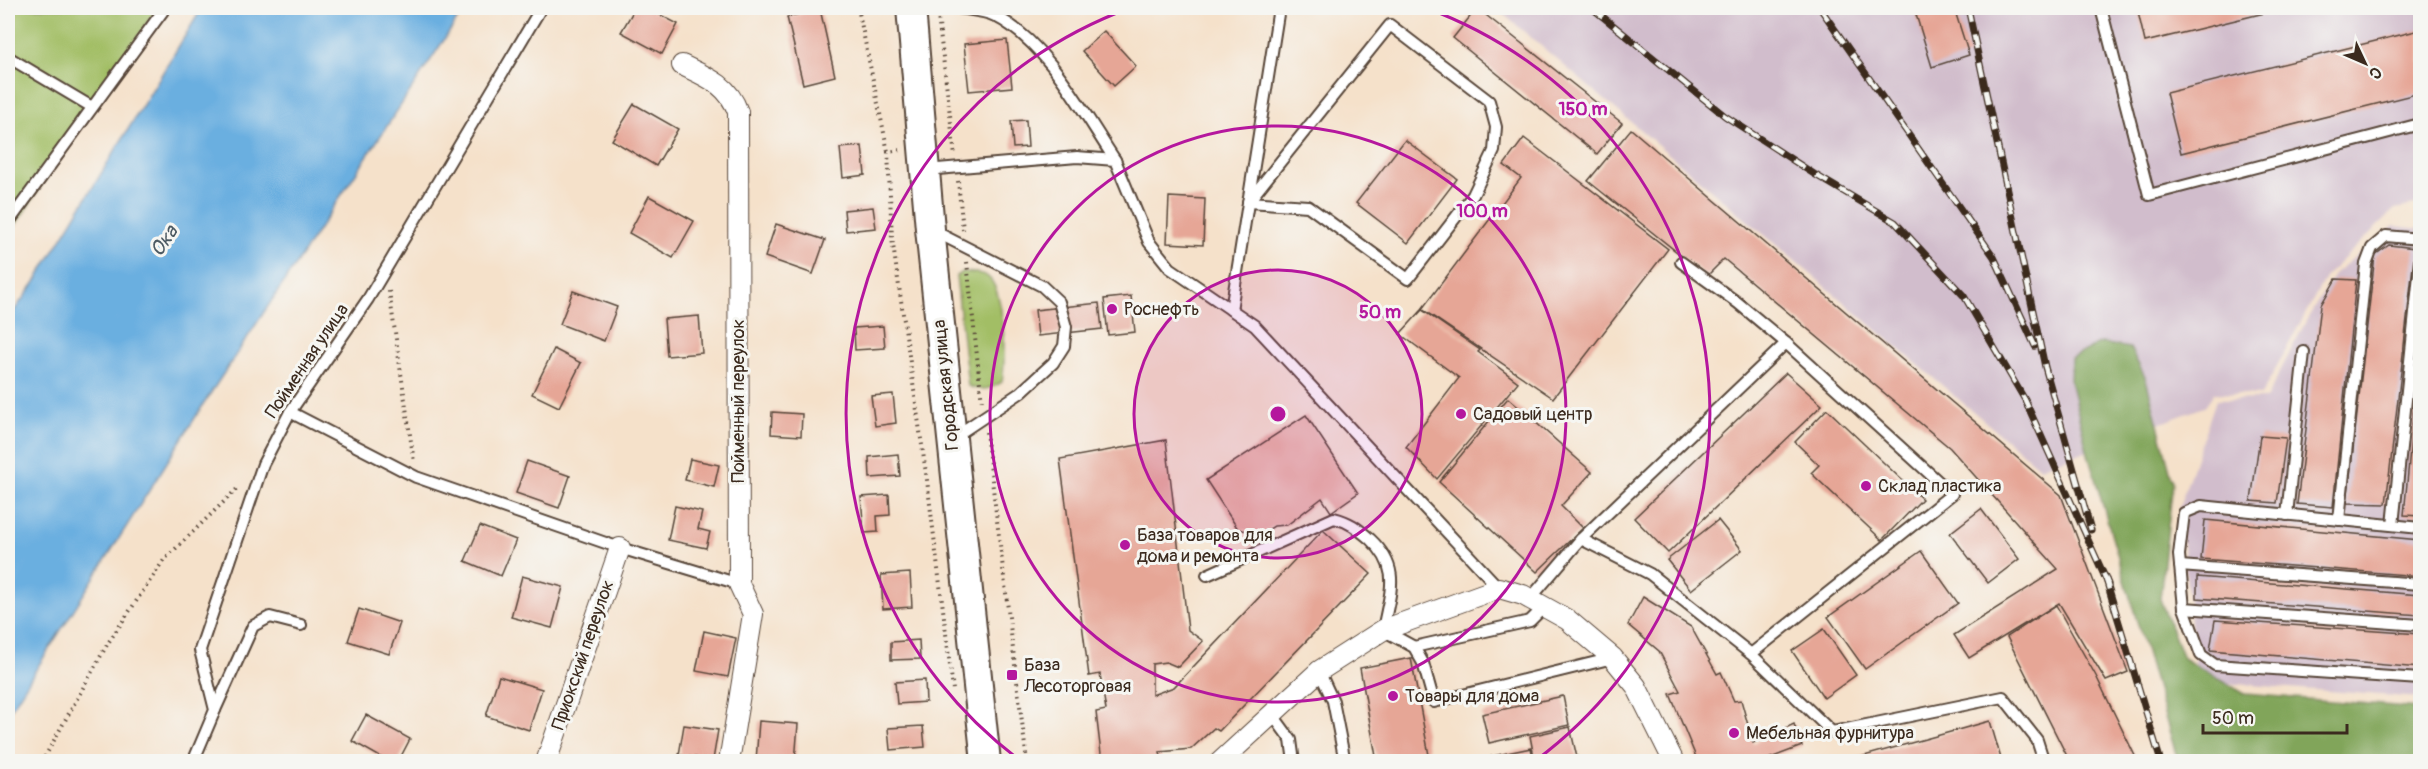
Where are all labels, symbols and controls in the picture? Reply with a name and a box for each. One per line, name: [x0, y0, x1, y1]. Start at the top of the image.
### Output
north arrow: [2335, 33, 2395, 93]
text: С: [2364, 62, 2386, 83]
text: 150 m: [1559, 98, 1608, 121]
text: 100 m: [1456, 200, 1508, 223]
water label: Ока: [145, 219, 184, 261]
place label: Роснефть: [1124, 298, 1200, 321]
street label: Пойменная улица: [260, 299, 354, 423]
text: 50 m: [1359, 301, 1401, 324]
marker: Роснефть: [1105, 302, 1119, 316]
street label: Пойменный переулок: [727, 319, 750, 483]
street label: Городская улица: [928, 319, 964, 451]
place label: Садовый центр: [1473, 403, 1593, 426]
centre of rings: [1268, 404, 1288, 424]
marker: Садовый центр: [1454, 407, 1468, 421]
place label: Склад пластика: [1878, 475, 2001, 498]
marker: Склад пластика: [1859, 479, 1873, 493]
place label: База товаров для дома и ремонта: [1137, 524, 1273, 568]
marker: База товаров для дома и ремонта: [1118, 538, 1132, 552]
street label: Приокский переулок: [547, 577, 619, 733]
place label: База Лесоторговая: [1023, 654, 1131, 698]
marker: База Лесоторговая: [1005, 668, 1019, 682]
place label: Товары для дома: [1405, 685, 1539, 708]
marker: Товары для дома: [1386, 689, 1400, 703]
scale bar: [2203, 697, 2347, 735]
text: 50 m: [2212, 707, 2254, 730]
place label: Мебельная фурнитура: [1746, 722, 1914, 745]
marker: Мебельная фурнитура: [1727, 726, 1741, 740]

